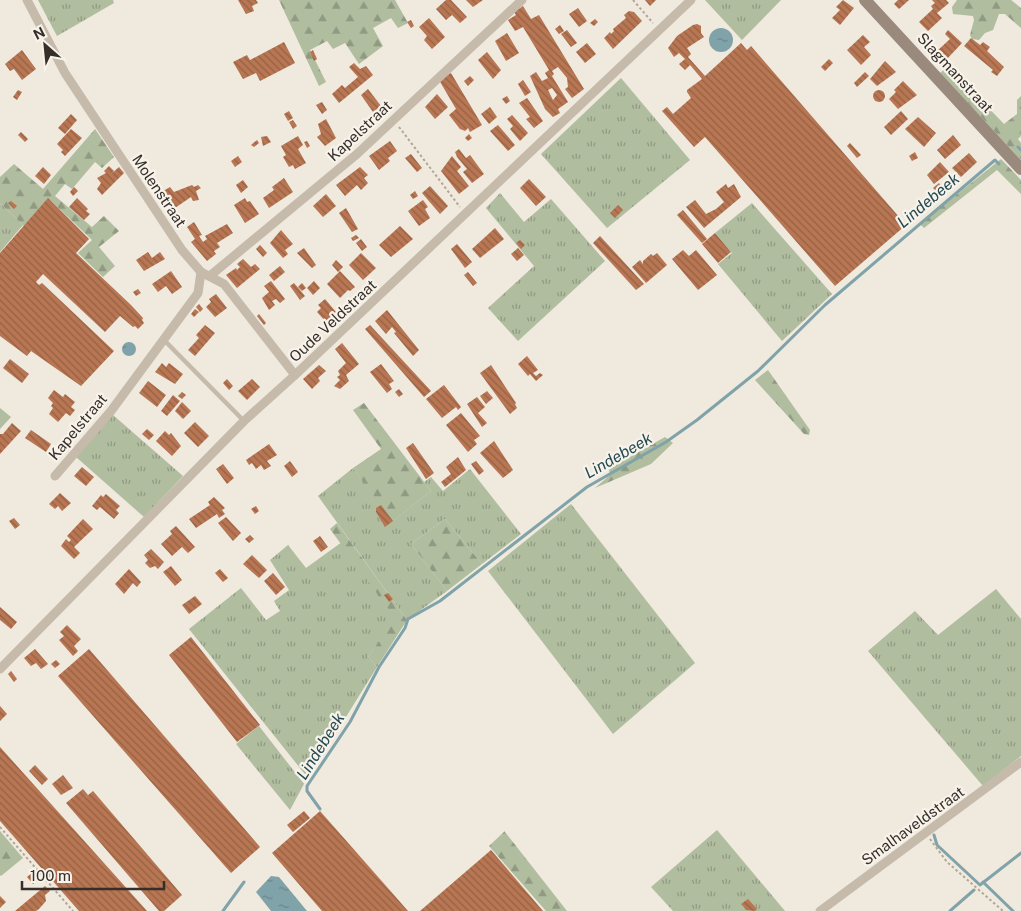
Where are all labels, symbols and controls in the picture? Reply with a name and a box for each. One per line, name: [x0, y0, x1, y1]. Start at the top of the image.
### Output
north arrow: [20, 20, 70, 70]
text: N: [31, 24, 48, 43]
street label: Slagmanstraat: [914, 29, 997, 116]
street label: Kapelstraat: [324, 97, 395, 164]
street label: Molenstraat: [129, 151, 190, 230]
water label: Lindebeek: [893, 169, 963, 232]
street label: Oude Veldstraat: [286, 276, 380, 365]
street label: Kapelstraat: [45, 390, 110, 463]
water label: Lindebeek: [581, 428, 656, 482]
water label: Lindebeek: [292, 709, 349, 783]
street label: Smalhaveldstraat: [858, 783, 967, 868]
scale bar: [22, 858, 165, 890]
text: 100 m: [30, 867, 71, 884]

